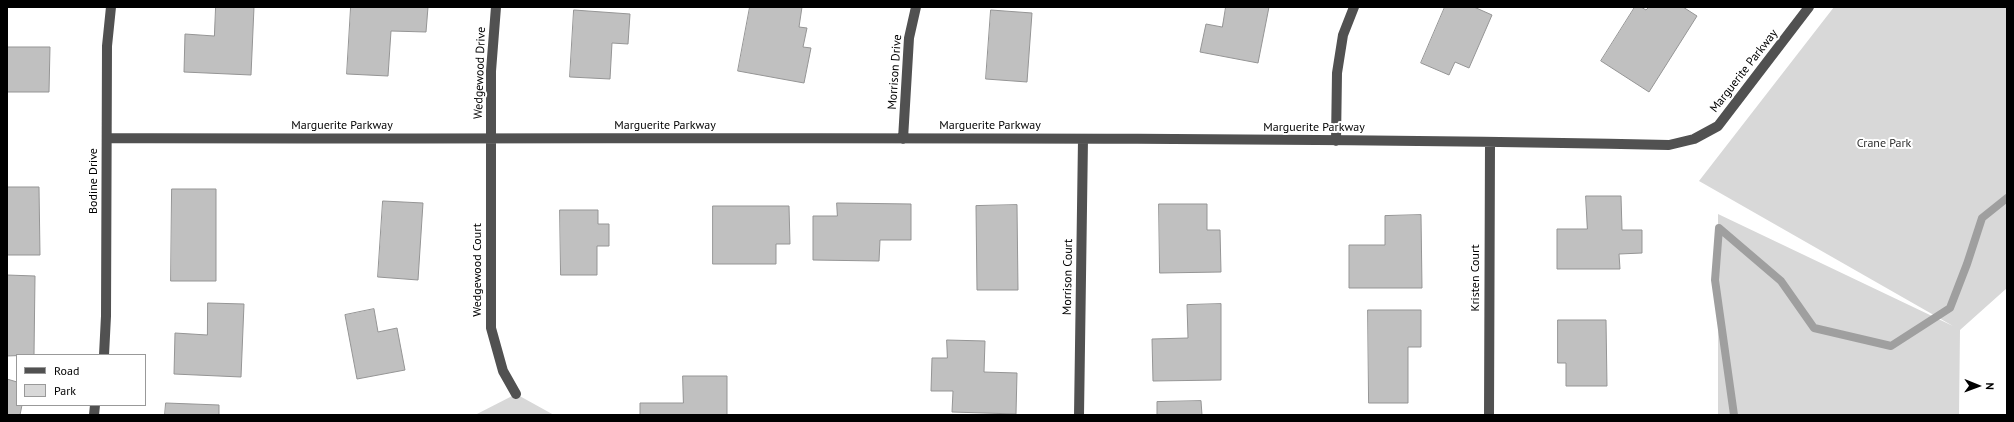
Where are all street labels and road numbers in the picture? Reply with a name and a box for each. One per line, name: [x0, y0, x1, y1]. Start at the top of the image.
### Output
street label: Wedgewood Drive: [471, 27, 489, 119]
street label: Marguerite Parkway: [1707, 27, 1781, 115]
street label: Morrison Drive: [885, 34, 905, 110]
street label: Marguerite Parkway: [291, 119, 393, 133]
street label: Marguerite Parkway: [614, 119, 716, 133]
street label: Marguerite Parkway: [939, 119, 1041, 133]
street label: Marguerite Parkway: [1263, 121, 1365, 135]
street label: Bodine Drive: [87, 148, 101, 214]
street label: Wedgewood Court: [471, 223, 485, 317]
street label: Morrison Court: [1060, 239, 1076, 315]
street label: Kristen Court: [1469, 245, 1483, 311]

